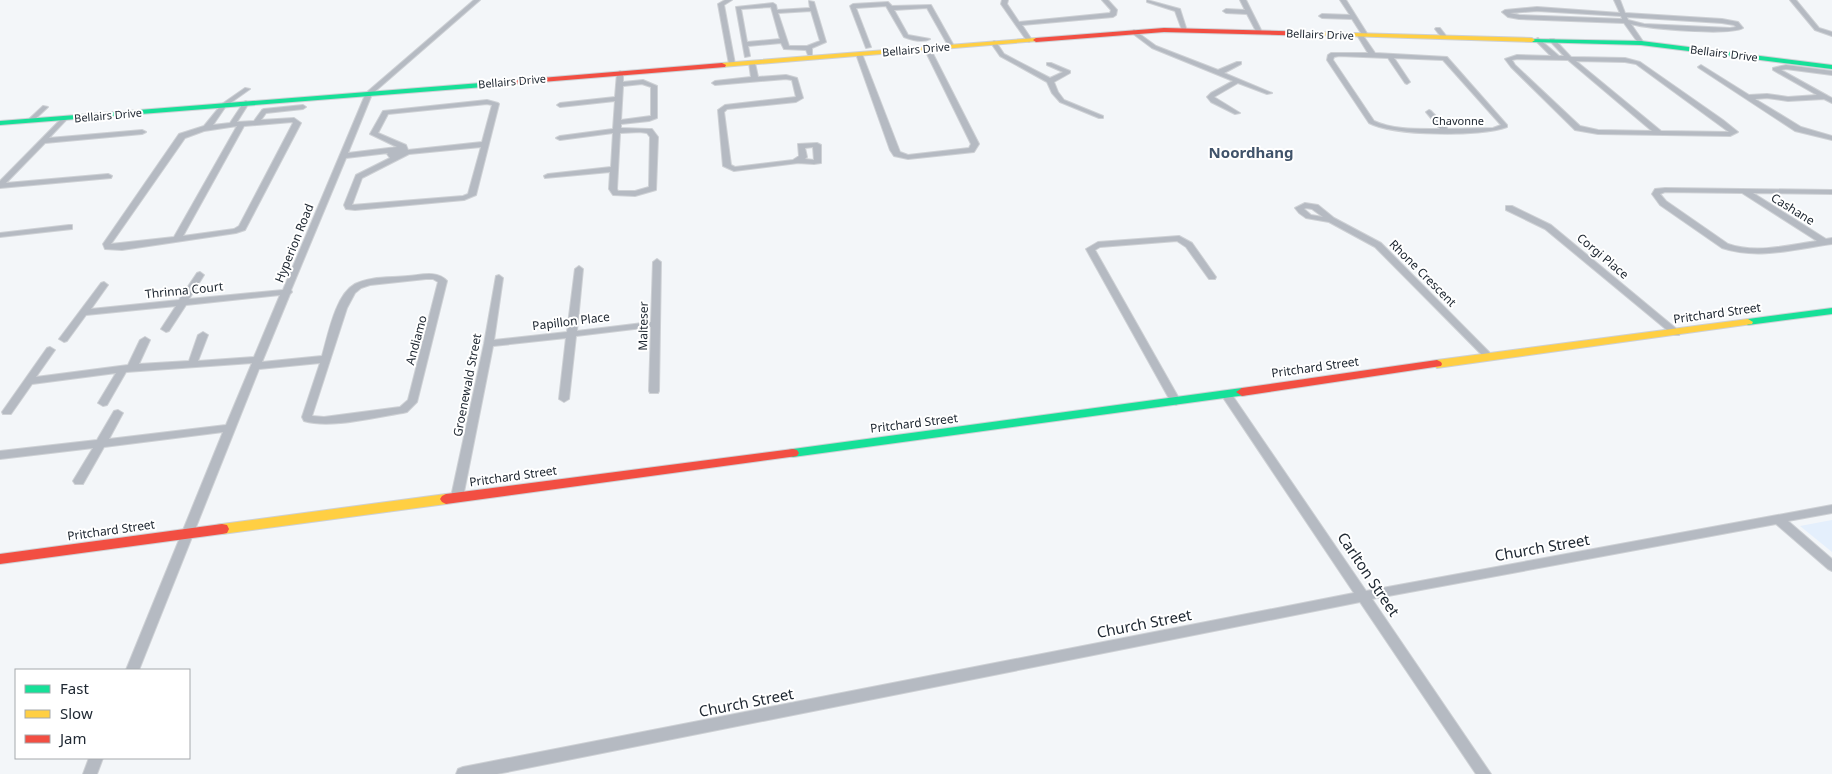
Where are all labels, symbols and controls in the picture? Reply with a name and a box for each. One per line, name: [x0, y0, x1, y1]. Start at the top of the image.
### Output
street label: Bellairs Drive: [1286, 25, 1354, 43]
street label: Bellairs Drive: [882, 39, 950, 59]
street label: Bellairs Drive: [1689, 41, 1759, 65]
street label: Bellairs Drive: [478, 71, 546, 91]
street label: Bellairs Drive: [74, 105, 142, 125]
street label: Chavonne: [1432, 113, 1484, 128]
district label: Noordhang: [1209, 142, 1293, 162]
street label: Cashane: [1768, 189, 1818, 229]
street label: Hyperion Road: [270, 201, 318, 285]
street label: Corgi Place: [1573, 229, 1633, 283]
street label: Rhone Crescent: [1386, 236, 1461, 311]
street label: Thrinna Court: [144, 277, 225, 303]
street label: Pritchard Street: [1672, 298, 1763, 328]
street label: Malteser: [634, 301, 652, 351]
street label: Papillon Place: [531, 308, 611, 334]
street label: Andiamo: [401, 313, 431, 367]
street label: Groenewald Street: [449, 331, 485, 438]
street label: Pritchard Street: [1270, 352, 1361, 382]
street label: Pritchard Street: [869, 409, 960, 437]
street label: Pritchard Street: [468, 461, 559, 491]
street label: Pritchard Street: [66, 515, 157, 545]
street label: Carlton Street: [1333, 528, 1405, 620]
street label: Church Street: [1493, 529, 1592, 565]
street label: Church Street: [1095, 604, 1194, 642]
legend: [15, 669, 190, 759]
text: Fast: [60, 678, 89, 698]
street label: Church Street: [697, 683, 796, 721]
text: Slow: [60, 703, 93, 723]
text: Jam: [58, 728, 87, 748]

